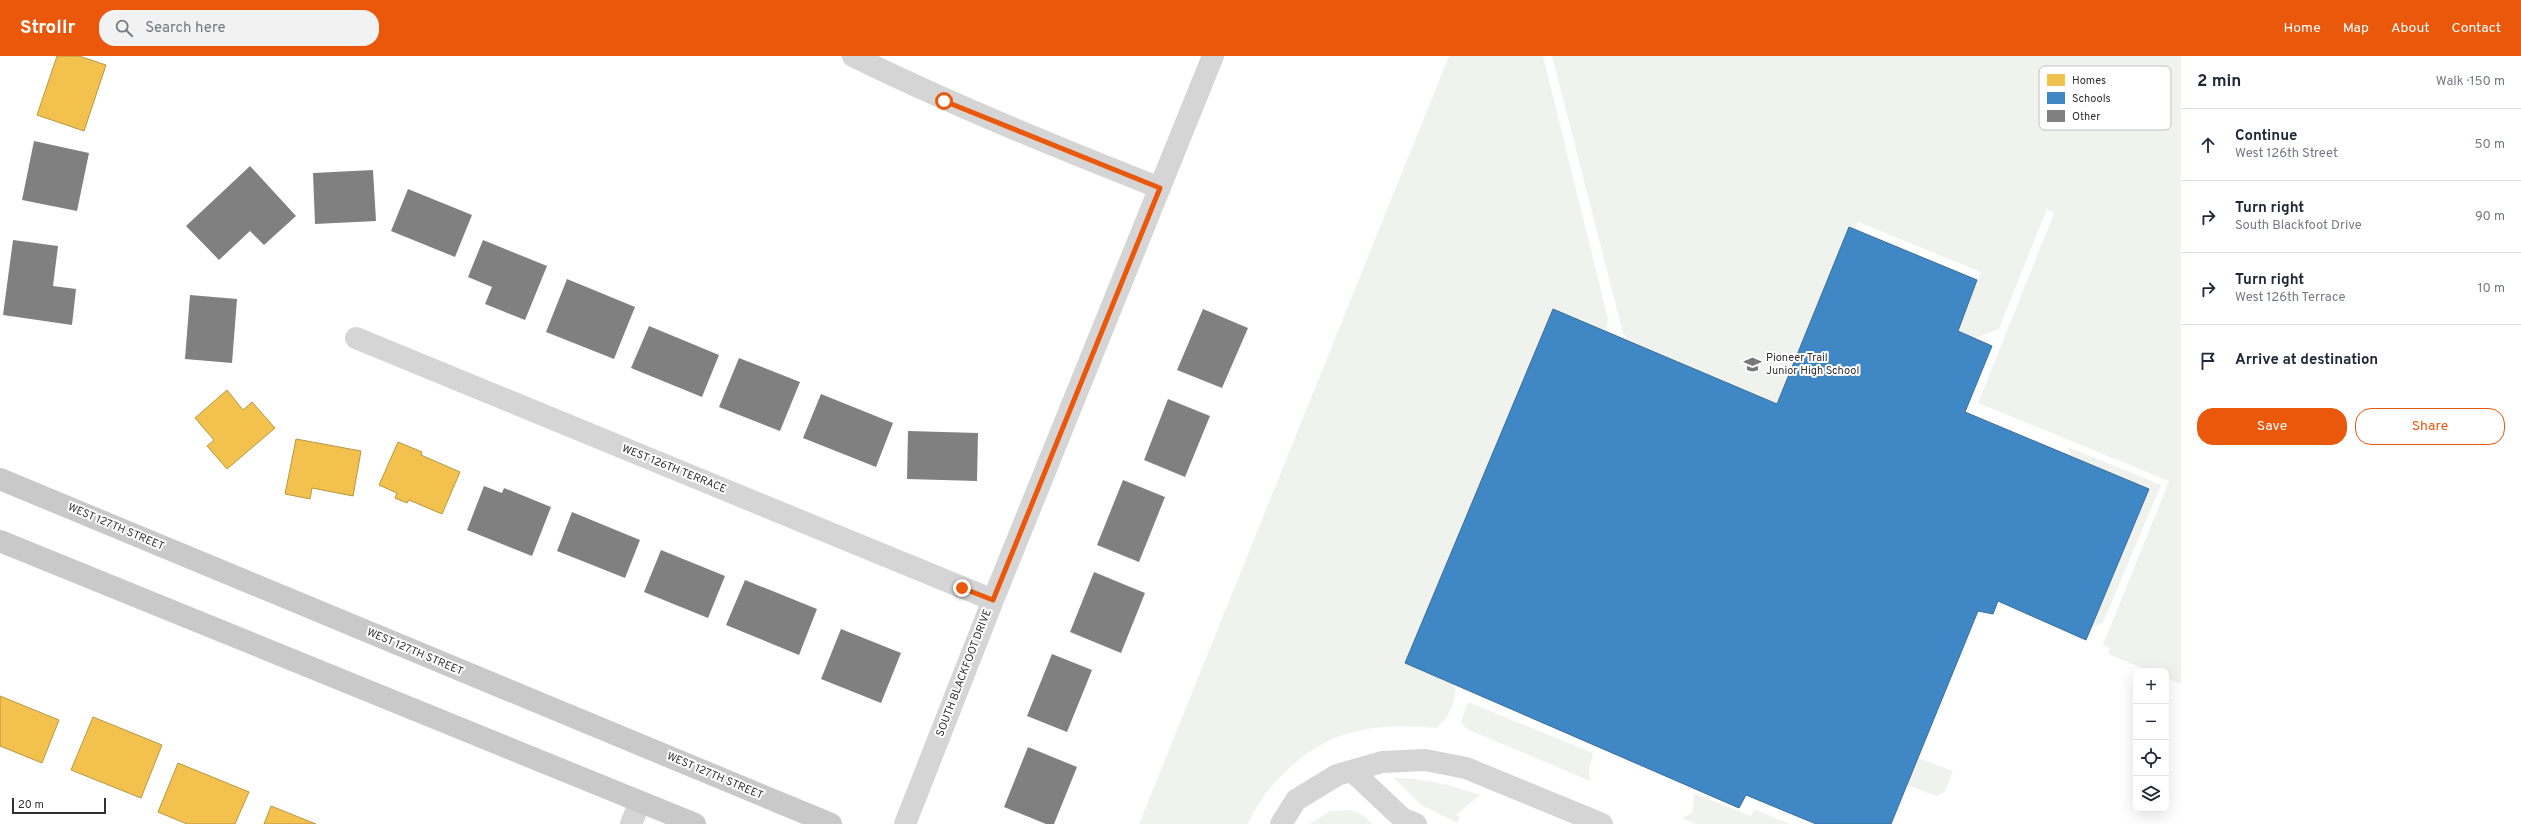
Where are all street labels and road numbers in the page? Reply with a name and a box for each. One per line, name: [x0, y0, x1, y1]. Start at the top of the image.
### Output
street label: WEST 126TH TERRACE: [620, 442, 728, 496]
street label: WEST 127TH STREET: [66, 500, 166, 554]
street label: SOUTH BLACKFOOT DRIVE: [933, 607, 995, 739]
street label: WEST 127TH STREET: [365, 625, 465, 679]
street label: WEST 127TH STREET: [665, 749, 765, 803]

